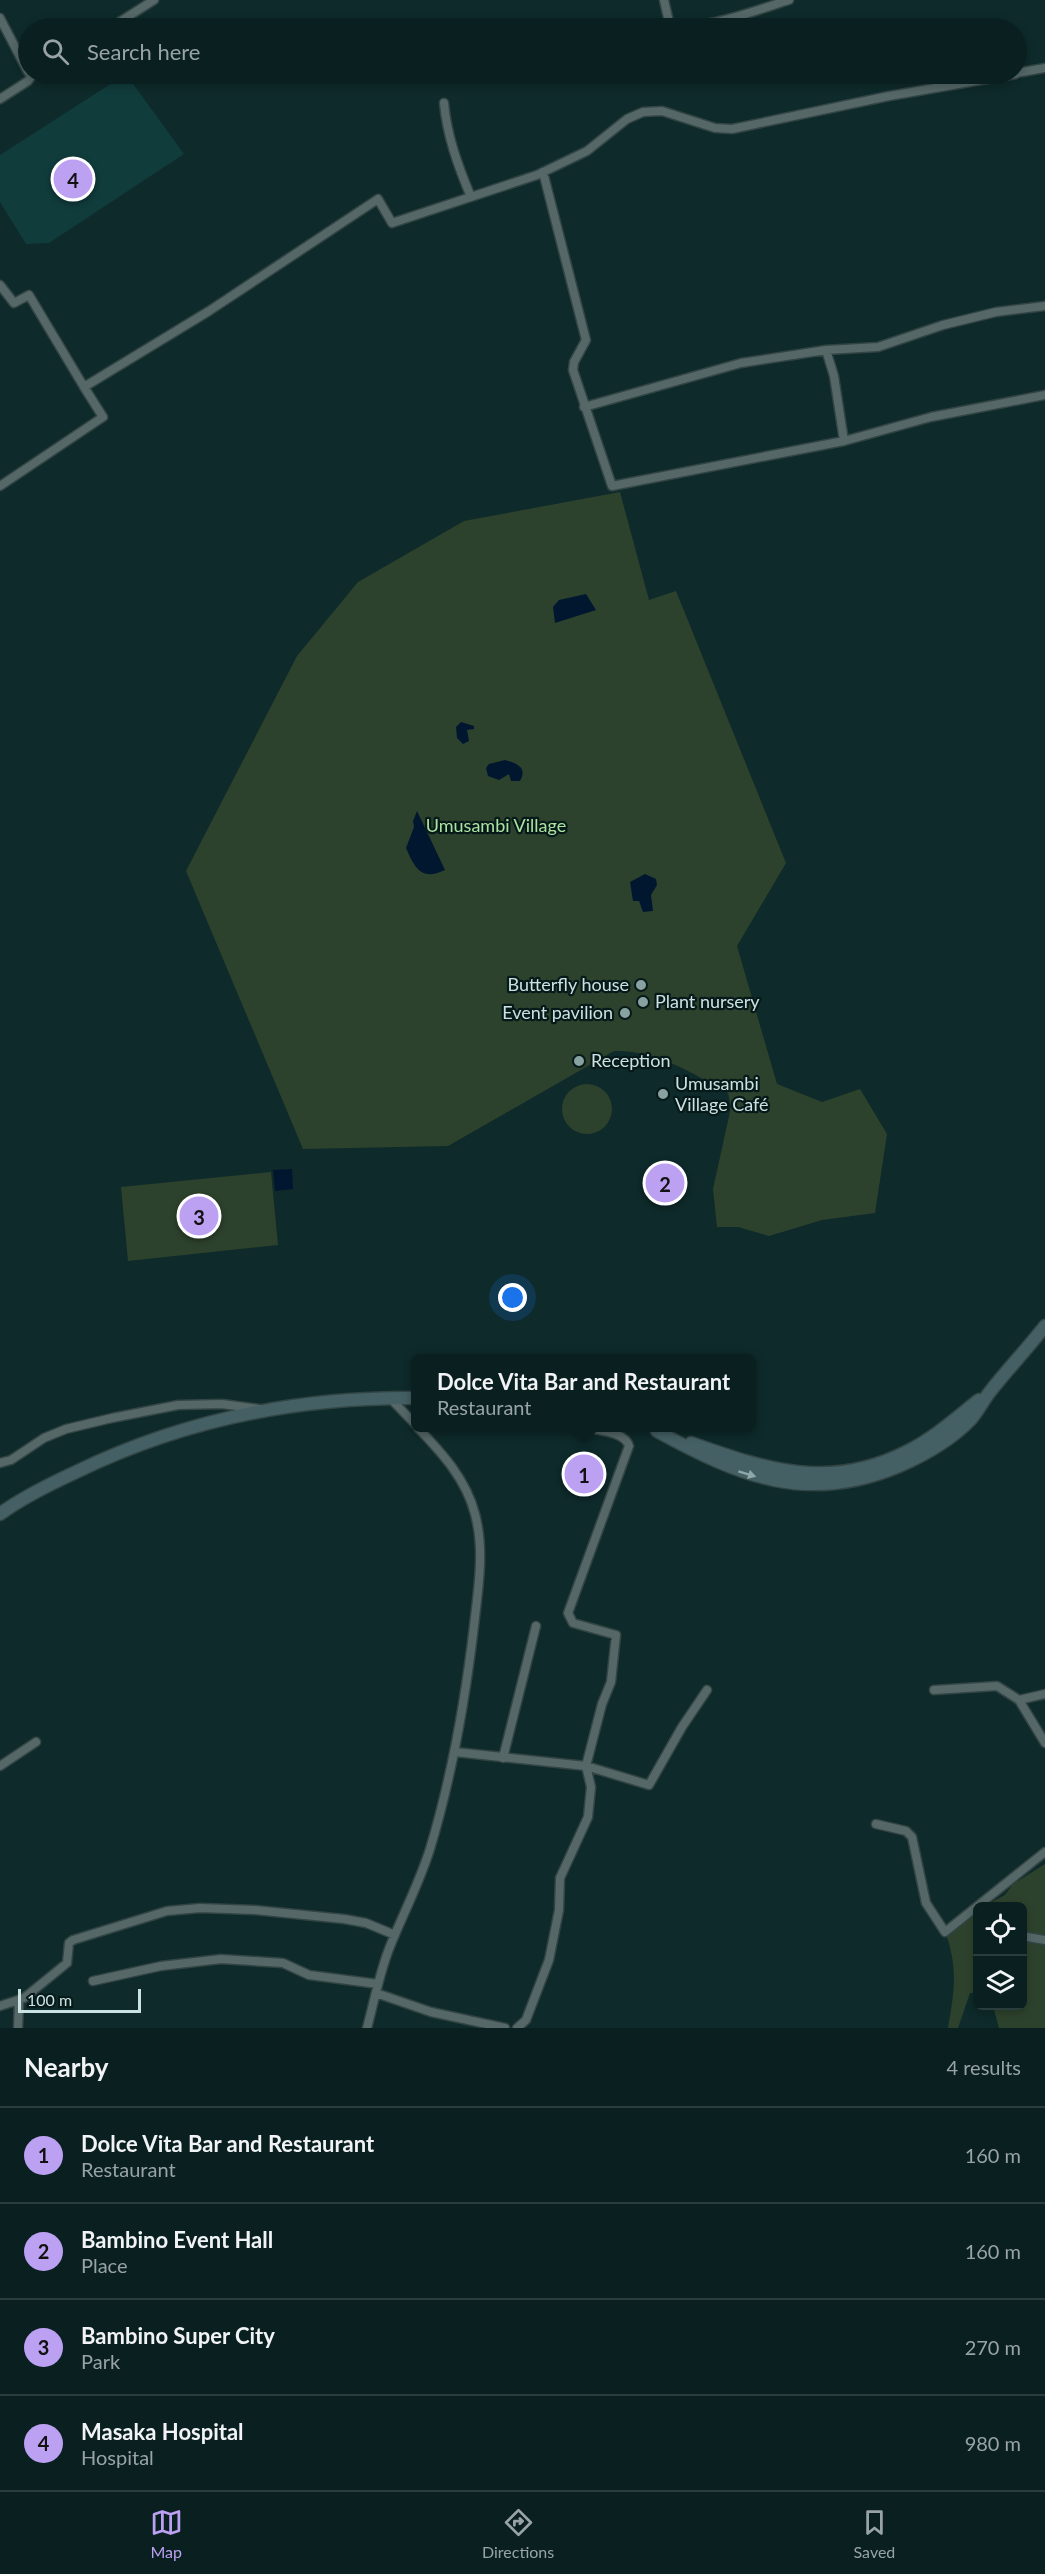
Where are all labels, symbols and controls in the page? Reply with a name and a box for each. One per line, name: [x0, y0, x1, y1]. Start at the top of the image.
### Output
search box: [18, 18, 1027, 84]
icon: search: [39, 35, 72, 68]
text: Search here: [87, 38, 200, 65]
pin: 4: [54, 156, 92, 201]
park label: Umusambi Village: [426, 814, 566, 836]
place label: Butterfly house: [508, 973, 629, 995]
marker: Butterfly house: [634, 978, 648, 992]
place label: Plant nursery: [655, 990, 760, 1012]
marker: Plant nursery: [636, 995, 650, 1009]
place label: Event pavilion: [502, 1001, 613, 1023]
marker: Event pavilion: [618, 1006, 632, 1020]
place label: Reception: [591, 1049, 670, 1071]
marker: Reception: [572, 1054, 586, 1068]
place label: Umusambi Village Café: [675, 1072, 769, 1115]
marker: Umusambi Village Café: [656, 1087, 670, 1101]
pin: 2: [646, 1160, 684, 1206]
pin: 3: [180, 1194, 218, 1238]
your location: [498, 1283, 527, 1312]
popup: [411, 1354, 756, 1432]
text: Dolce Vita Bar and Restaurant: [437, 1368, 730, 1395]
text: Restaurant: [437, 1395, 532, 1419]
pin: 1: [564, 1452, 604, 1496]
one-way arrow: [739, 1470, 757, 1479]
map controls: [973, 1902, 1027, 2010]
button: locate: [973, 1902, 1027, 1956]
button: layers: [973, 1956, 1027, 2010]
scale bar: [18, 1986, 141, 2014]
text: 100 m: [27, 1990, 72, 2009]
text: Nearby: [24, 2051, 109, 2083]
text: 4 results: [946, 2055, 1021, 2079]
text: Dolce Vita Bar and Restaurant: [81, 2130, 374, 2157]
text: 1: [38, 2143, 49, 2167]
text: 160 m: [965, 2143, 1021, 2167]
text: Restaurant: [81, 2157, 176, 2181]
text: Bambino Event Hall: [81, 2226, 273, 2253]
text: 2: [38, 2239, 49, 2263]
text: 160 m: [965, 2239, 1021, 2263]
text: Place: [81, 2253, 128, 2277]
text: Bambino Super City: [81, 2322, 275, 2349]
text: 3: [38, 2335, 49, 2359]
text: 270 m: [965, 2335, 1021, 2359]
text: Park: [81, 2349, 120, 2373]
text: Masaka Hospital: [81, 2418, 244, 2445]
text: 4: [38, 2431, 49, 2455]
text: 980 m: [965, 2431, 1021, 2455]
text: Hospital: [81, 2445, 154, 2469]
tab: Map: [150, 2506, 183, 2561]
tab: Directions: [482, 2506, 554, 2561]
tab: Saved: [854, 2506, 895, 2561]

